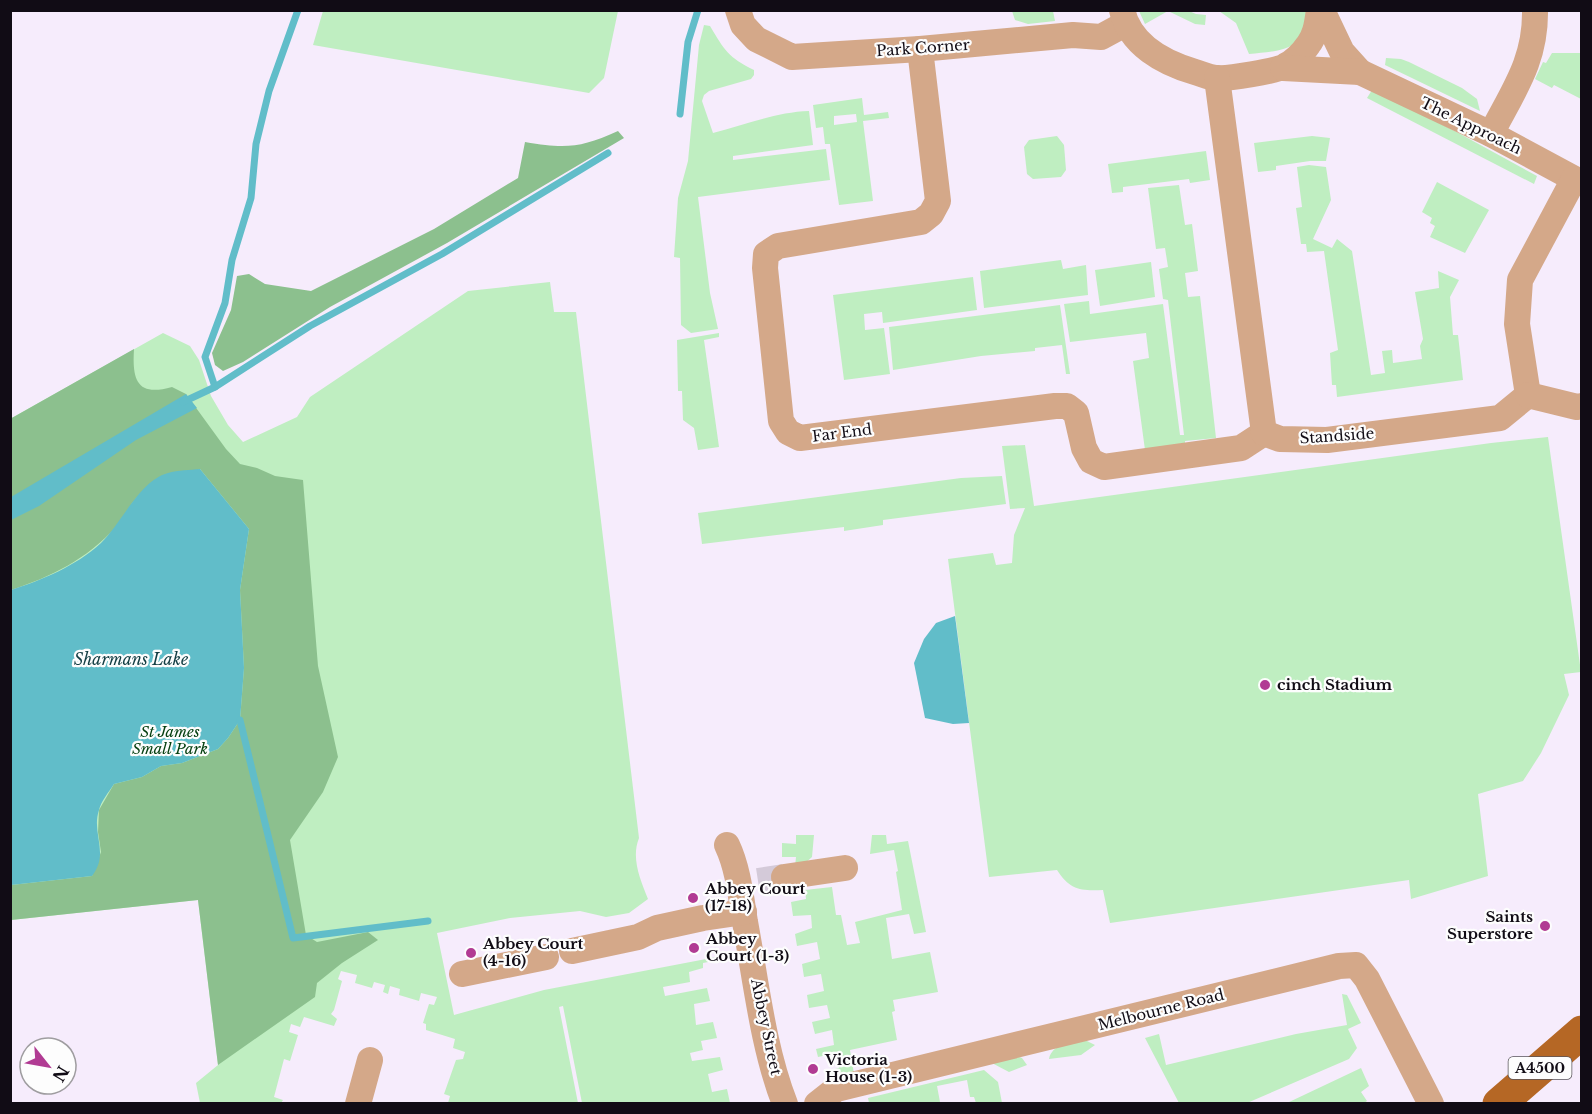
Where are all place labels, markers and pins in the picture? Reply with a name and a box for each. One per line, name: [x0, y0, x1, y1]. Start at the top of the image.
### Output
place label: cinch Stadium: [1277, 675, 1393, 694]
marker: cinch Stadium: [1258, 678, 1272, 692]
place label: Abbey Court (17-18): [704, 879, 806, 915]
marker: Abbey Court (17-18): [686, 891, 700, 905]
place label: Saints Superstore: [1447, 907, 1533, 943]
marker: Saints Superstore: [1538, 919, 1552, 933]
place label: Abbey Court (1-3): [705, 929, 789, 965]
place label: Abbey Court (4-16): [482, 934, 584, 970]
marker: Abbey Court (1-3): [687, 941, 701, 955]
marker: Abbey Court (4-16): [464, 946, 478, 960]
place label: Victoria House (1-3): [824, 1050, 912, 1086]
marker: Victoria House (1-3): [806, 1062, 820, 1076]

